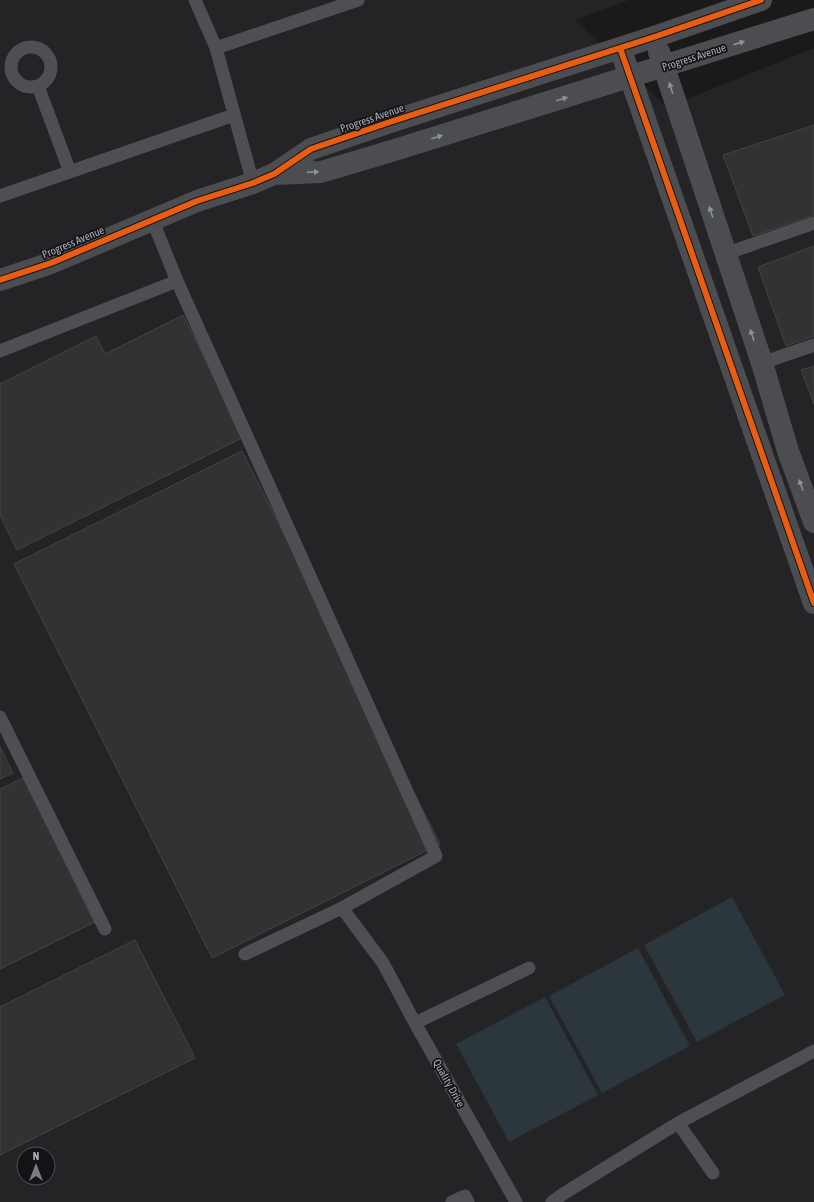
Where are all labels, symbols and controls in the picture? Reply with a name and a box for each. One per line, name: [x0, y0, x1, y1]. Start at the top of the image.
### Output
one-way arrow: [733, 39, 745, 45]
street label: Progress Avenue: [661, 41, 727, 73]
one-way arrow: [668, 82, 674, 94]
one-way arrow: [556, 95, 568, 101]
street label: Progress Avenue: [339, 102, 405, 134]
one-way arrow: [432, 134, 444, 140]
one-way arrow: [307, 169, 319, 176]
one-way arrow: [708, 205, 714, 217]
street label: Progress Avenue: [40, 223, 106, 261]
one-way arrow: [749, 329, 755, 341]
one-way arrow: [797, 479, 803, 491]
street label: Quality Drive: [431, 1057, 467, 1109]
north arrow: [16, 1146, 56, 1186]
text: N: [33, 1150, 39, 1162]

